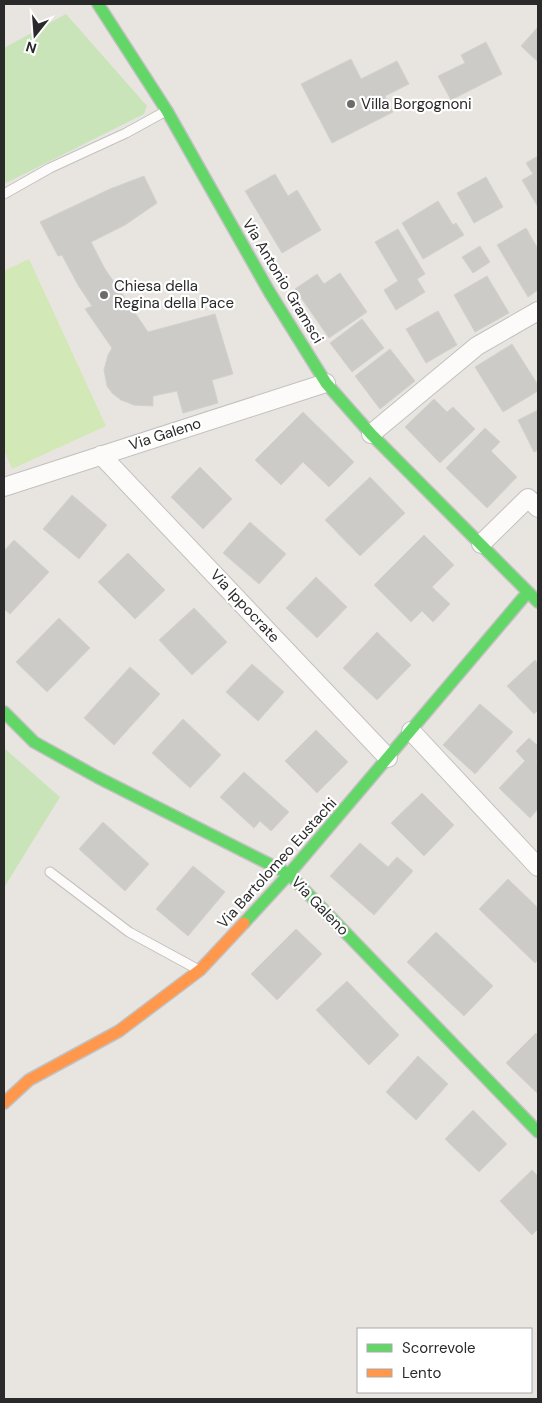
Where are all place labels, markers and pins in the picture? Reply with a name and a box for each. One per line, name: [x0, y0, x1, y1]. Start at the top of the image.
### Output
place label: Villa Borgognoni: [361, 94, 472, 114]
marker: Villa Borgognoni: [345, 98, 357, 110]
place label: Chiesa della Regina della Pace: [114, 276, 234, 313]
marker: Chiesa della Regina della Pace: [98, 289, 110, 301]

